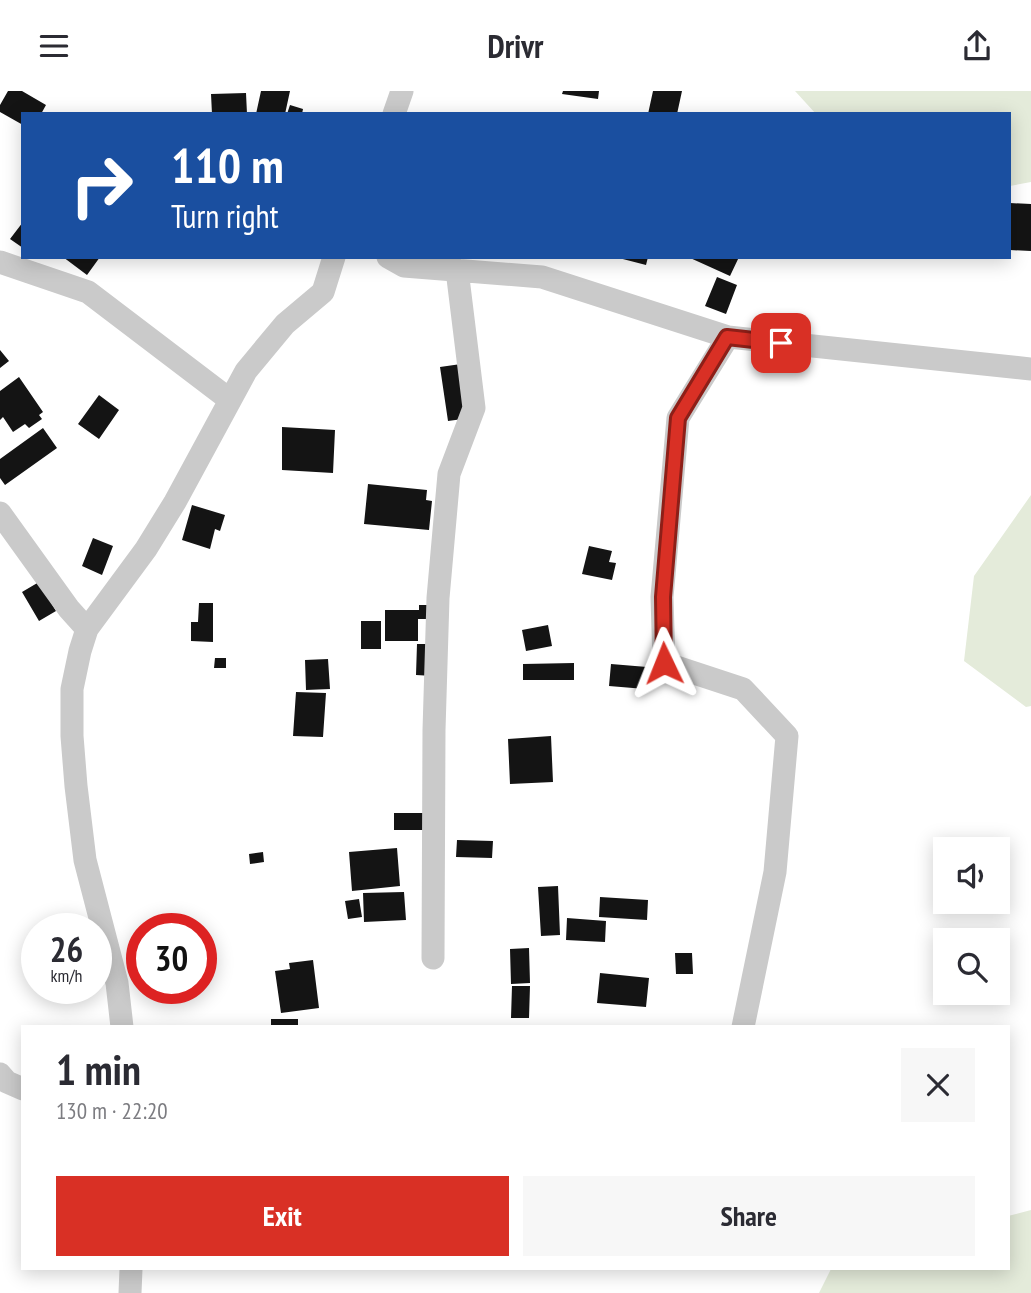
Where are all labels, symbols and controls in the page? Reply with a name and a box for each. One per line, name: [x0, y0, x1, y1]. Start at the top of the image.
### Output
text: Drivr: [488, 25, 543, 67]
icon: menu: [35, 27, 73, 65]
icon: share: [958, 27, 996, 65]
text: 110 m: [171, 133, 284, 197]
icon: right: [56, 140, 147, 231]
text: Turn right: [171, 195, 279, 237]
pin: [751, 313, 811, 373]
icon: arrive: [762, 324, 800, 362]
position arrow: [627, 626, 701, 700]
map controls: [933, 837, 1010, 1005]
button: sound: [933, 837, 1010, 914]
speed limit sign: 30: [126, 913, 217, 1004]
text: 26: [50, 926, 83, 972]
button: search: [933, 928, 1010, 1005]
text: km/h: [51, 964, 82, 987]
text: 1 min: [56, 1042, 141, 1097]
button: close: [901, 1048, 975, 1122]
text: 130 m · 22:20: [56, 1096, 168, 1125]
button: Exit: [56, 1176, 509, 1256]
button: Share: [523, 1176, 975, 1256]

